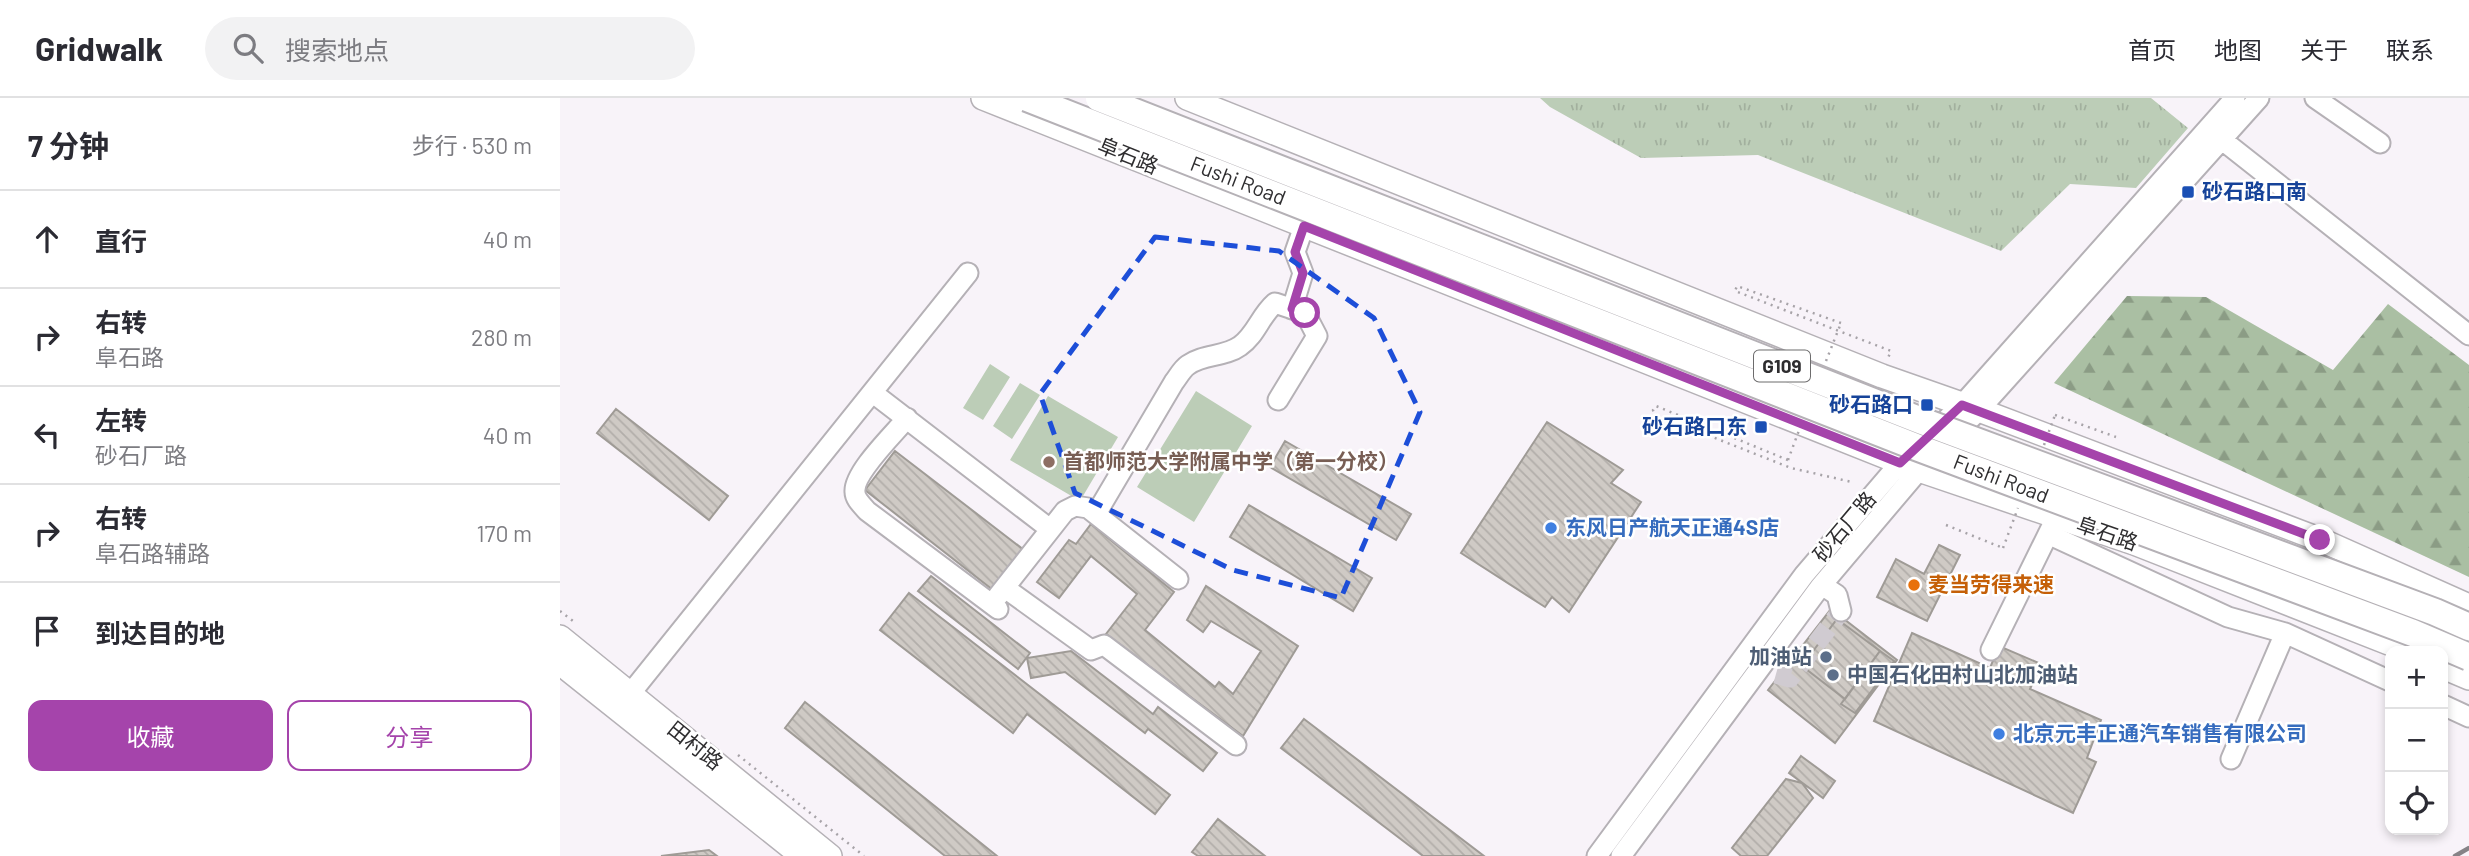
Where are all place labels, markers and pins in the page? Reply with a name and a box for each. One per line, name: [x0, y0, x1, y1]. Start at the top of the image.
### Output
place label: 砂石路口南: [2202, 178, 2307, 203]
marker: 砂石路口南: [2180, 184, 2196, 200]
place label: 砂石路口: [1829, 391, 1913, 416]
marker: 砂石路口: [1919, 397, 1935, 413]
place label: 砂石路口东: [1642, 413, 1747, 438]
marker: 砂石路口东: [1753, 419, 1769, 435]
place label: 首都师范大学附属中学（第一分校）: [1063, 448, 1399, 473]
marker: 首都师范大学附属中学（第一分校）: [1041, 454, 1057, 470]
place label: 东风日产航天正通4S店: [1565, 514, 1779, 539]
marker: 东风日产航天正通4S店: [1543, 520, 1559, 536]
place label: 麦当劳得来速: [1928, 571, 2054, 596]
marker: 麦当劳得来速: [1906, 577, 1922, 593]
place label: 加油站: [1749, 643, 1812, 668]
marker: 加油站: [1818, 649, 1834, 665]
place label: 中国石化田村山北加油站: [1847, 661, 2078, 686]
marker: 中国石化田村山北加油站: [1825, 667, 1841, 683]
place label: 北京元丰正通汽车销售有限公司: [2013, 720, 2307, 745]
marker: 北京元丰正通汽车销售有限公司: [1991, 726, 2007, 742]

